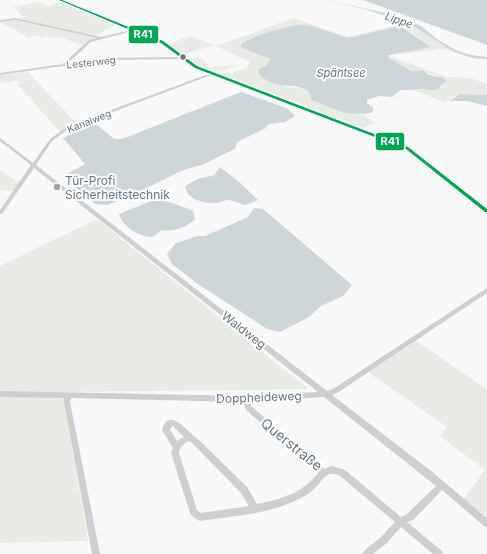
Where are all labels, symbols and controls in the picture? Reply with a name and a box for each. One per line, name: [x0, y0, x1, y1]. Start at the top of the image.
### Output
water label: Lippe: [383, 9, 415, 31]
line badge: R41: [128, 25, 159, 44]
text: R41: [134, 27, 153, 41]
unlabelled marker: [178, 52, 188, 62]
street label: Lesterweg: [66, 53, 116, 71]
water label: Spähtsee: [316, 66, 366, 80]
street label: Kanalweg: [65, 107, 113, 135]
line badge: R41: [375, 132, 405, 151]
text: R41: [381, 134, 400, 148]
place label: Tür-Profi Sicherheitstechnik: [65, 173, 170, 202]
marker: Tür-Profi Sicherheitstechnik: [52, 182, 62, 192]
street label: Waldweg: [219, 308, 269, 352]
street label: Doppheideweg: [216, 388, 302, 406]
street label: Querstraße: [258, 414, 326, 474]

